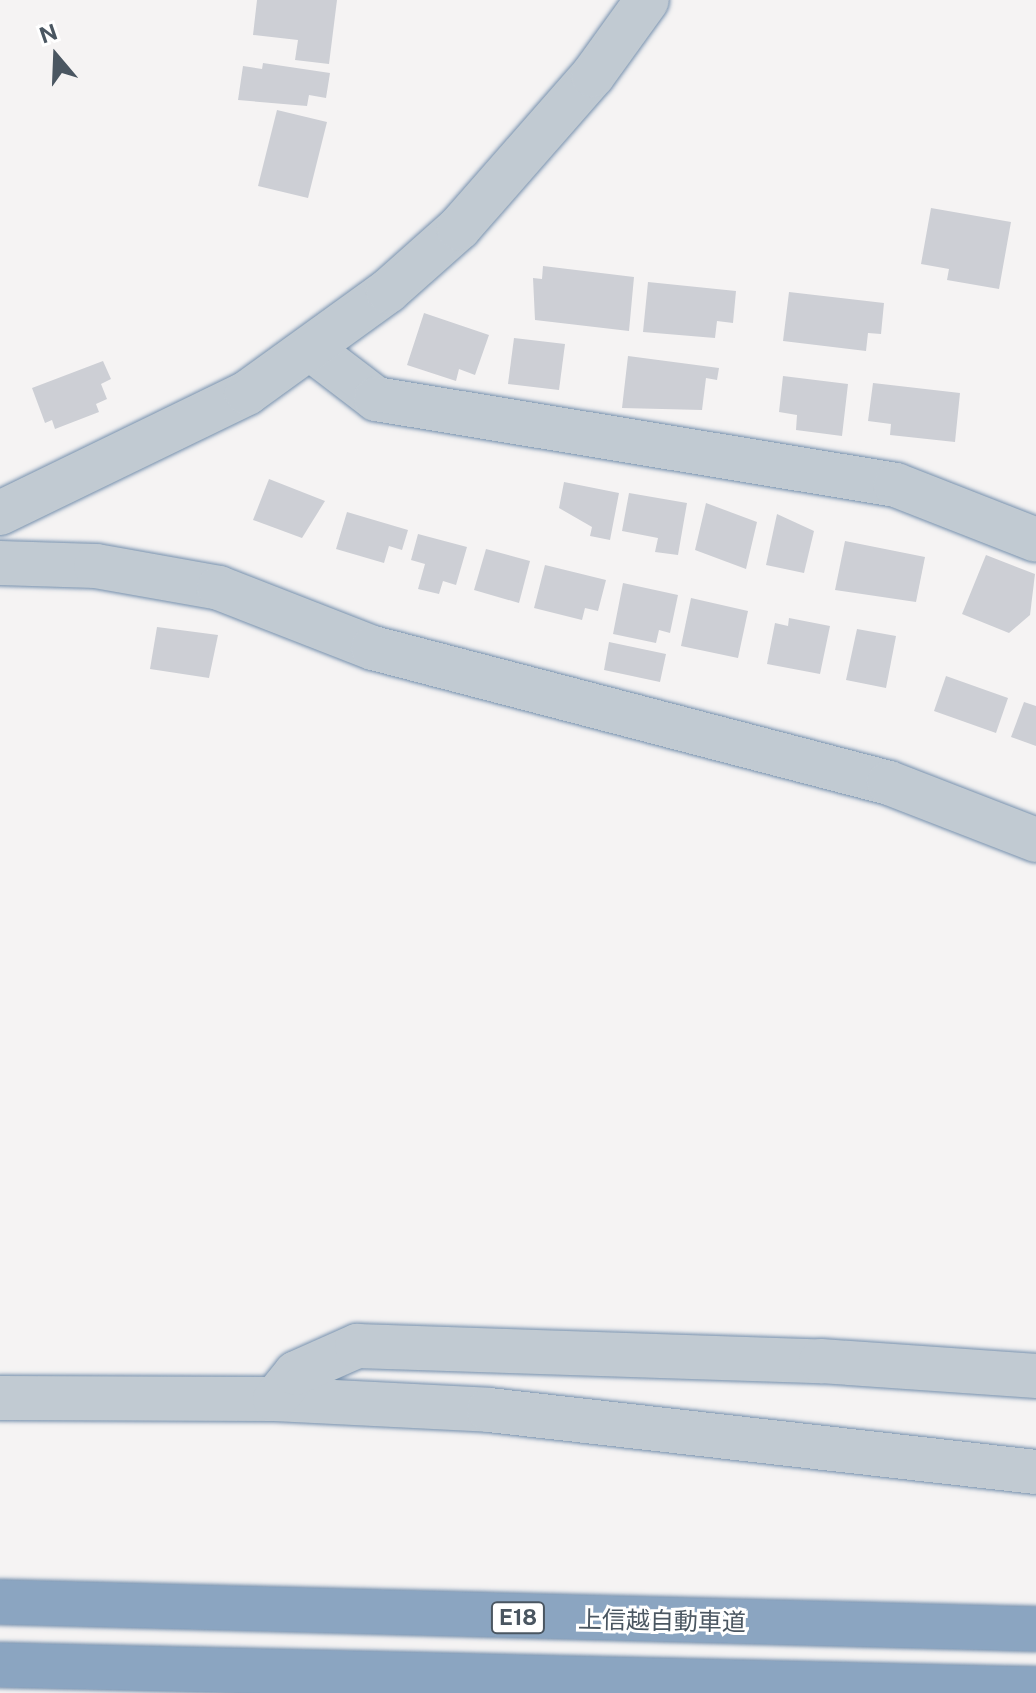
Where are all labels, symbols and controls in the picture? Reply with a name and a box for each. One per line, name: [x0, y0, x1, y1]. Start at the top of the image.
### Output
north arrow: [16, 16, 96, 96]
text: N: [36, 18, 61, 48]
road number: E18: [490, 1600, 546, 1636]
street label: 上信越自動車道: [578, 1605, 746, 1637]

